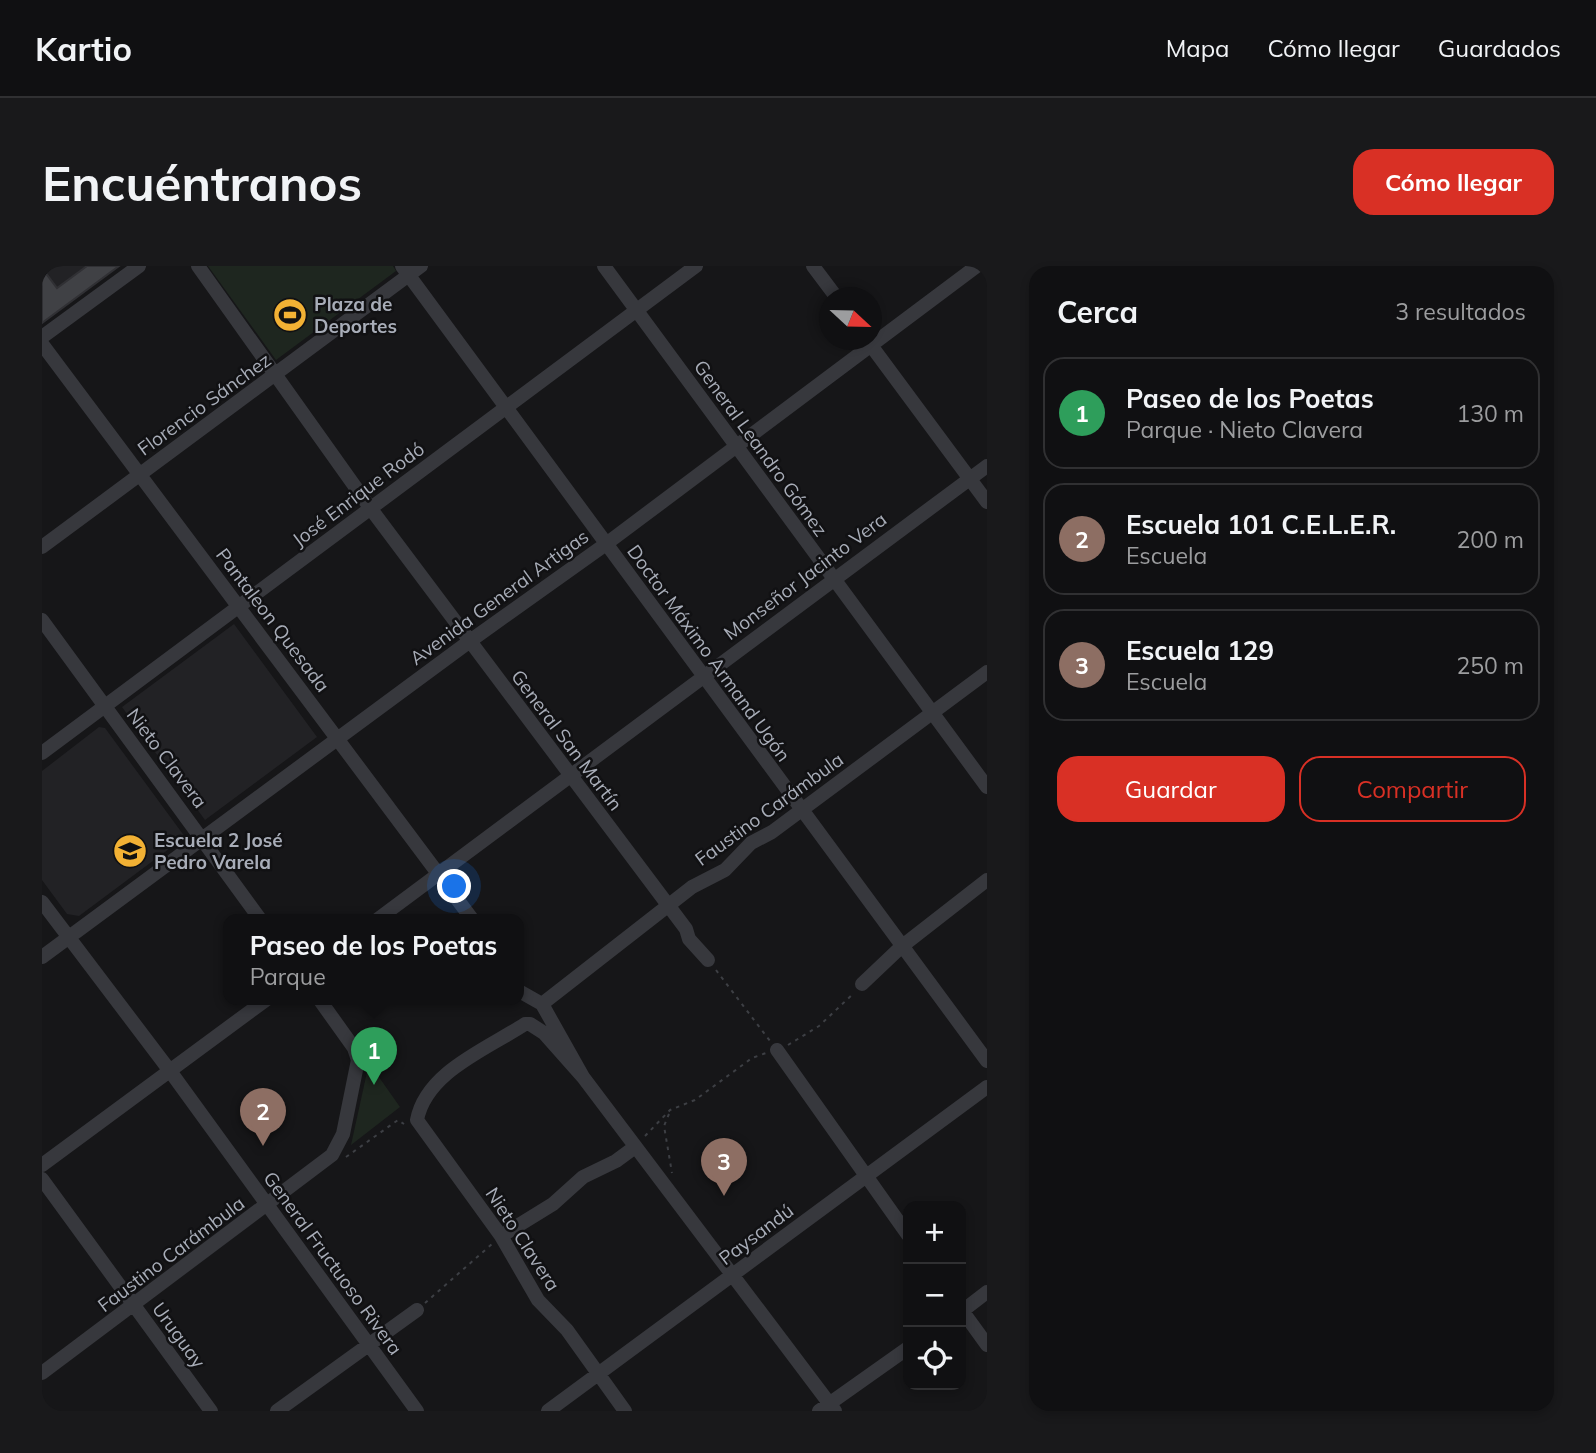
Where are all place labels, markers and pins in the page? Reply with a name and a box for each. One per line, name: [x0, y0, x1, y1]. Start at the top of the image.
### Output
place label: Plaza de Deportes: [314, 292, 397, 338]
sports icon: Plaza de Deportes: [271, 296, 309, 334]
place label: Escuela 2 José Pedro Varela: [154, 828, 283, 874]
school or university icon: Escuela 2 José Pedro Varela: [111, 832, 149, 870]
pin: 1: [351, 1027, 397, 1085]
pin: 2: [240, 1088, 286, 1146]
pin: 3: [701, 1138, 747, 1196]

